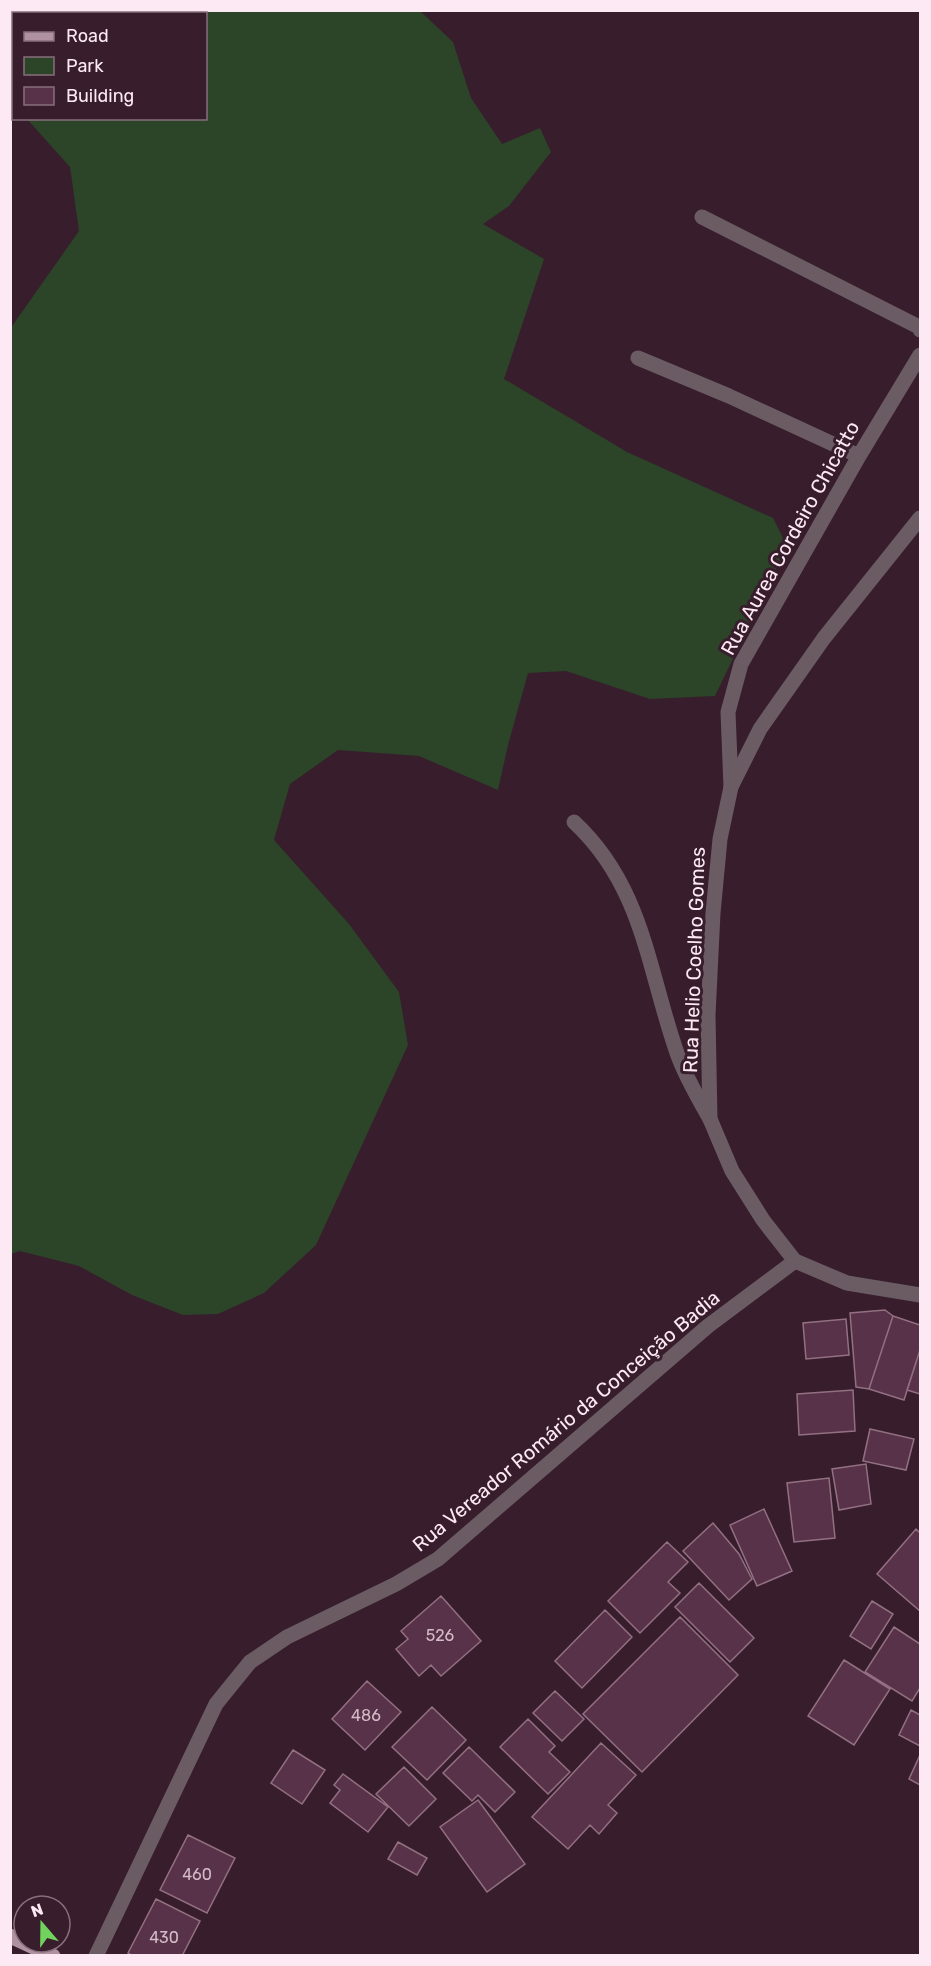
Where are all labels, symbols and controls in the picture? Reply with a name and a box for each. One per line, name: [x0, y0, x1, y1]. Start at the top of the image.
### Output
legend: [12, 12, 207, 120]
text: Road: [66, 25, 109, 47]
text: Park: [66, 55, 104, 77]
text: Building: [66, 85, 134, 107]
street label: Rua Aurea Cordeiro Chicatto: [716, 417, 864, 659]
street label: Rua Helio Coelho Gomes: [678, 846, 710, 1074]
street label: Rua Vereador Romário da Conceição Badia: [408, 1285, 724, 1557]
house number: 526: [426, 1626, 455, 1645]
house number: 486: [351, 1706, 381, 1725]
house number: 460: [182, 1865, 212, 1884]
north arrow: [12, 1894, 72, 1954]
text: N: [28, 1899, 46, 1921]
house number: 430: [149, 1928, 179, 1947]

